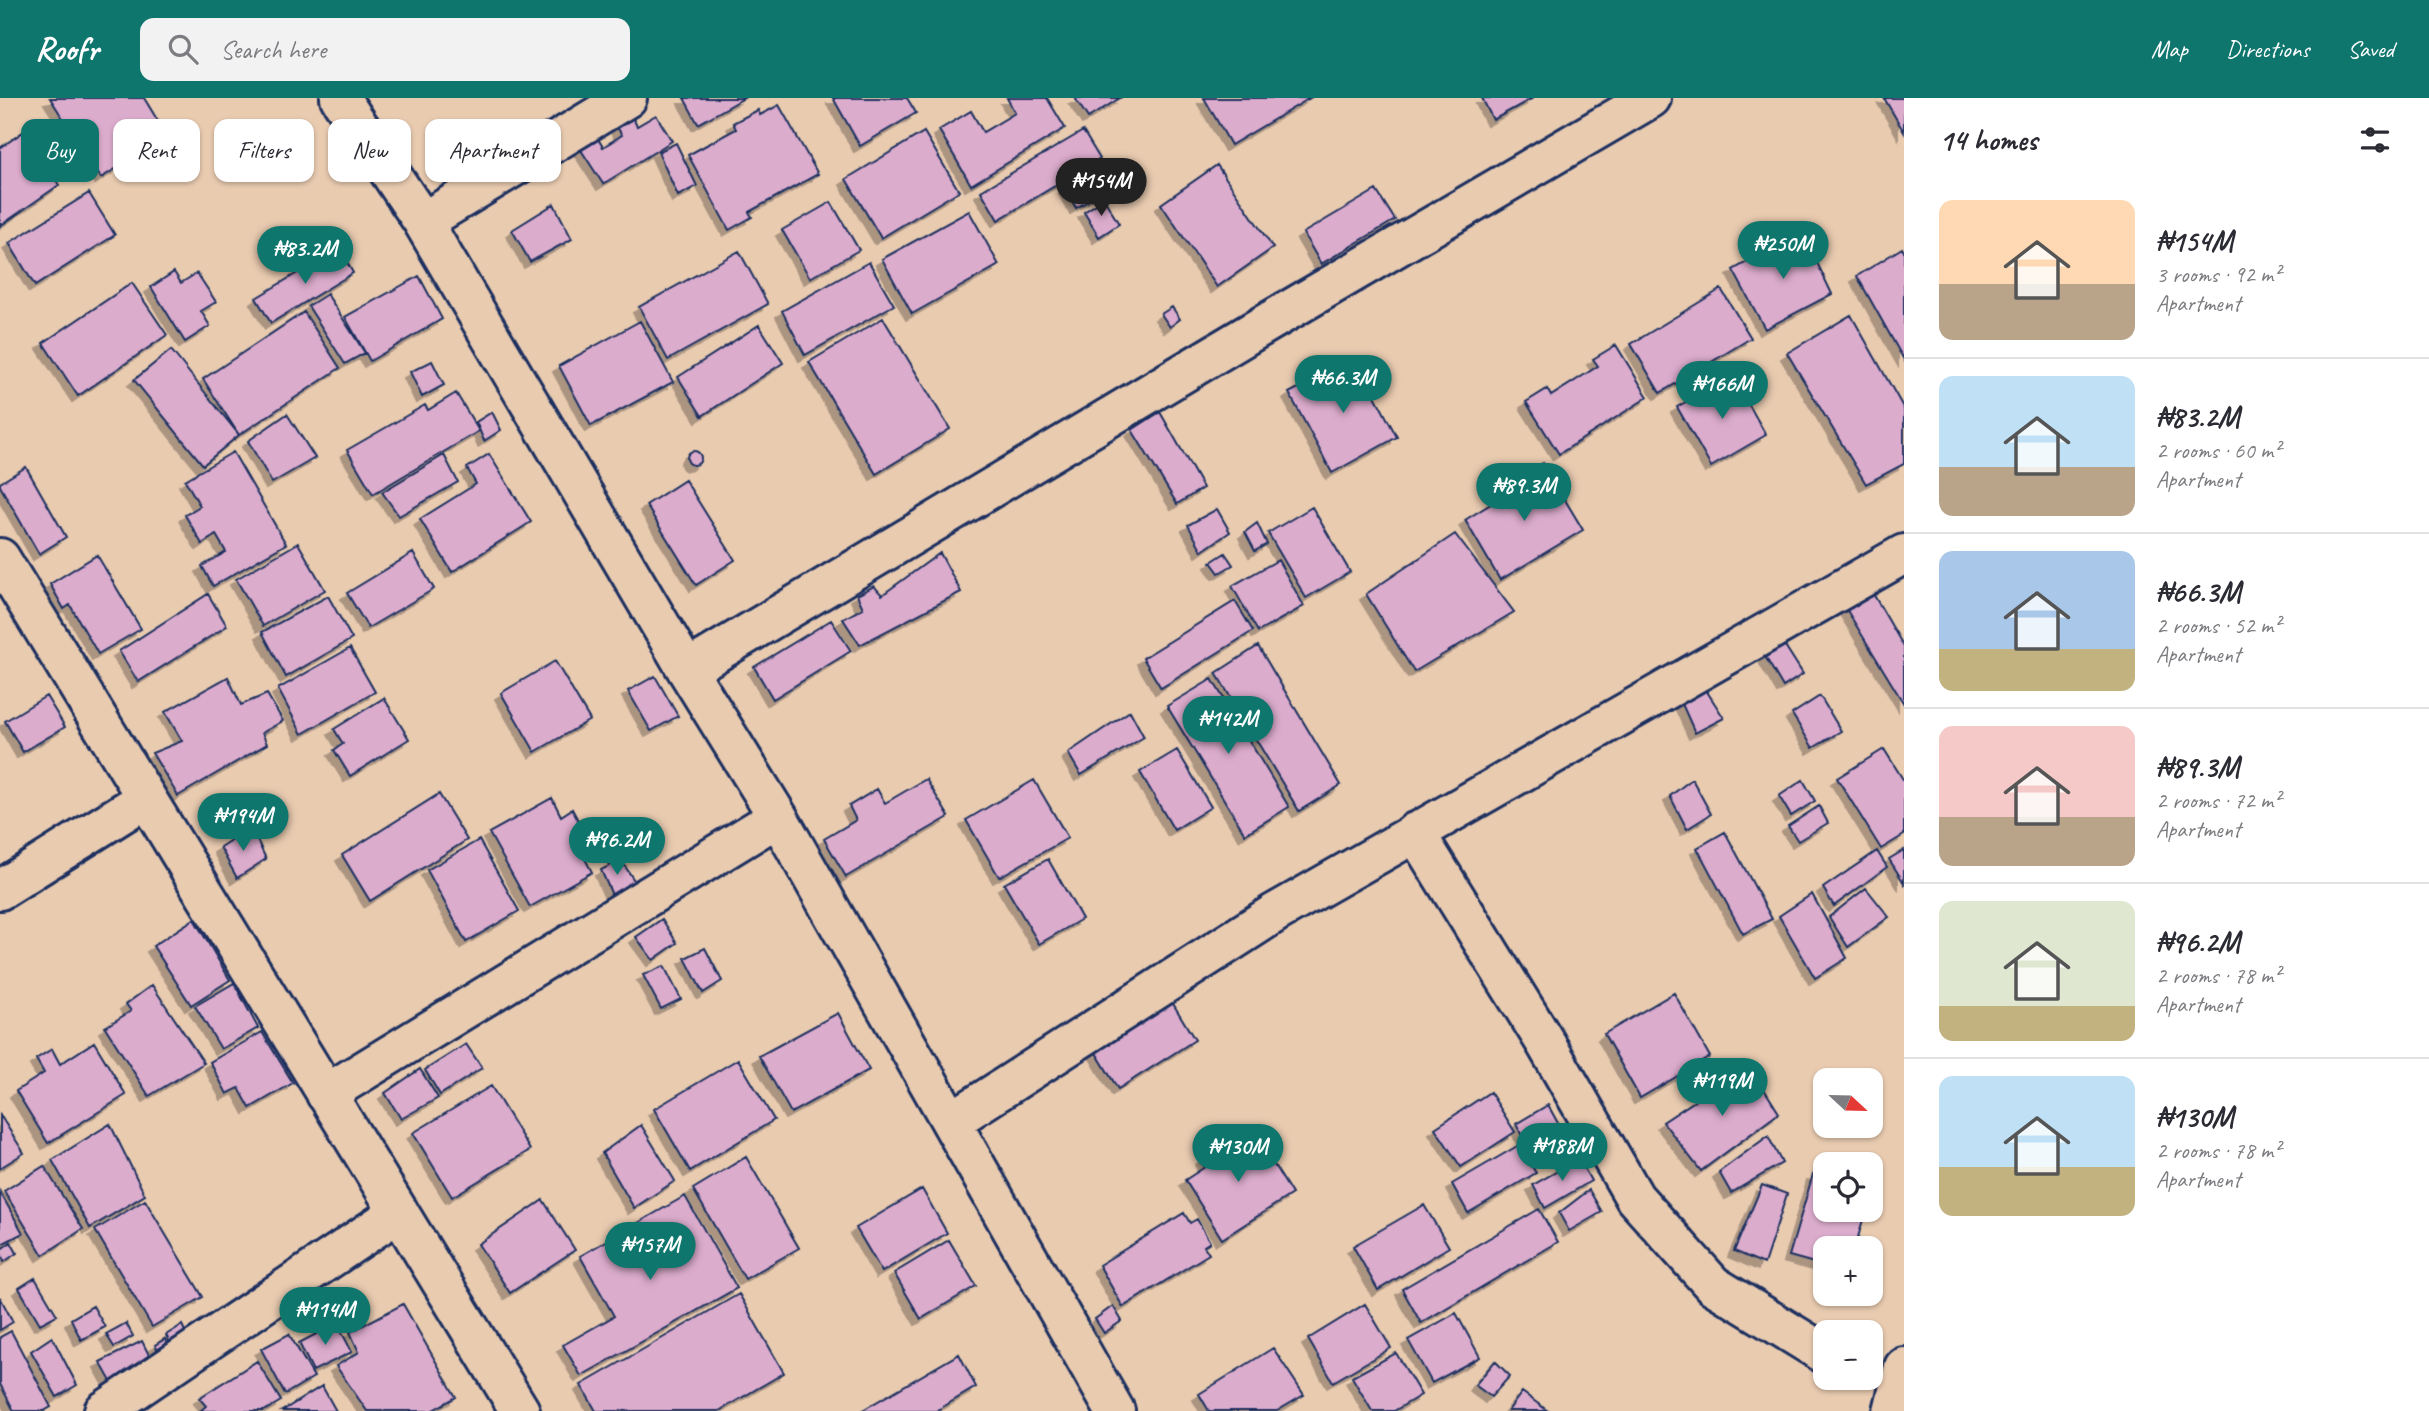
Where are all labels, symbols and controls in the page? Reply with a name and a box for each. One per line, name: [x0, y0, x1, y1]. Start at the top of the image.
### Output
search box: [140, 18, 630, 81]
text: Roofr: [35, 28, 98, 70]
icon: search: [164, 30, 202, 68]
text: Search here: [220, 33, 326, 66]
text: Map: [2151, 34, 2188, 64]
text: Directions: [2226, 34, 2309, 64]
text: Saved: [2347, 34, 2394, 64]
chip: Buy: [21, 119, 99, 182]
chip: Rent: [113, 119, 200, 182]
chip: Filters: [214, 119, 314, 182]
chip: New: [328, 119, 411, 182]
chip: Apartment: [425, 119, 561, 182]
text: 14 homes: [1939, 121, 2037, 159]
icon: filters: [2356, 121, 2394, 159]
pin: ₦154M: [1052, 158, 1150, 218]
text: ₦154M: [1072, 166, 1130, 195]
pin: ₦250M: [1734, 222, 1832, 281]
text: ₦154M: [2156, 222, 2233, 260]
pin: ₦83.2M: [248, 226, 362, 286]
icon: home: [1995, 228, 2079, 312]
text: ₦250M: [1754, 229, 1812, 258]
text: ₦83.2M: [273, 234, 337, 263]
text: 3 rooms · 92 m²: [2156, 260, 2280, 289]
text: Apartment: [2156, 289, 2241, 318]
pin: ₦66.3M: [1286, 356, 1400, 415]
pin: ₦166M: [1673, 362, 1771, 421]
text: ₦66.3M: [1311, 363, 1375, 392]
text: ₦166M: [1692, 369, 1752, 398]
text: ₦83.2M: [2156, 398, 2239, 436]
icon: home: [1995, 404, 2079, 488]
text: 2 rooms · 60 m²: [2156, 436, 2280, 465]
pin: ₦89.3M: [1467, 464, 1581, 523]
text: Apartment: [2156, 465, 2241, 494]
text: ₦89.3M: [1492, 471, 1556, 500]
text: ₦66.3M: [2156, 573, 2240, 611]
icon: home: [1995, 579, 2079, 663]
text: 2 rooms · 52 m²: [2156, 611, 2280, 640]
text: Apartment: [2156, 640, 2241, 669]
pin: ₦142M: [1179, 696, 1277, 756]
text: ₦142M: [1198, 704, 1258, 733]
text: ₦89.3M: [2156, 748, 2239, 786]
icon: home: [1995, 754, 2079, 838]
text: 2 rooms · 72 m²: [2156, 786, 2280, 815]
pin: ₦194M: [194, 794, 292, 853]
text: ₦194M: [214, 801, 272, 830]
text: Apartment: [2156, 815, 2241, 844]
pin: ₦96.2M: [560, 818, 674, 877]
text: ₦96.2M: [585, 825, 649, 854]
text: ₦96.2M: [2156, 923, 2239, 961]
icon: home: [1995, 929, 2079, 1013]
text: 2 rooms · 78 m²: [2156, 961, 2280, 990]
text: Apartment: [2156, 990, 2241, 1019]
pin: ₦119M: [1673, 1058, 1771, 1118]
text: ₦119M: [1693, 1066, 1751, 1095]
north arrow: [1813, 1068, 1883, 1138]
map controls: [1813, 1068, 1883, 1390]
text: ₦130M: [2156, 1098, 2233, 1136]
icon: home: [1995, 1104, 2079, 1188]
pin: ₦130M: [1189, 1124, 1287, 1184]
pin: ₦188M: [1513, 1124, 1611, 1183]
text: ₦188M: [1532, 1131, 1592, 1160]
text: ₦130M: [1208, 1132, 1268, 1161]
text: 2 rooms · 78 m²: [2156, 1136, 2280, 1165]
button: locate: [1813, 1152, 1883, 1222]
text: Apartment: [2156, 1165, 2241, 1194]
pin: ₦157M: [601, 1222, 699, 1282]
text: ₦157M: [621, 1230, 679, 1259]
button: +: [1813, 1236, 1883, 1306]
pin: ₦114M: [276, 1288, 374, 1347]
text: ₦114M: [295, 1295, 355, 1324]
button: −: [1813, 1320, 1883, 1390]

